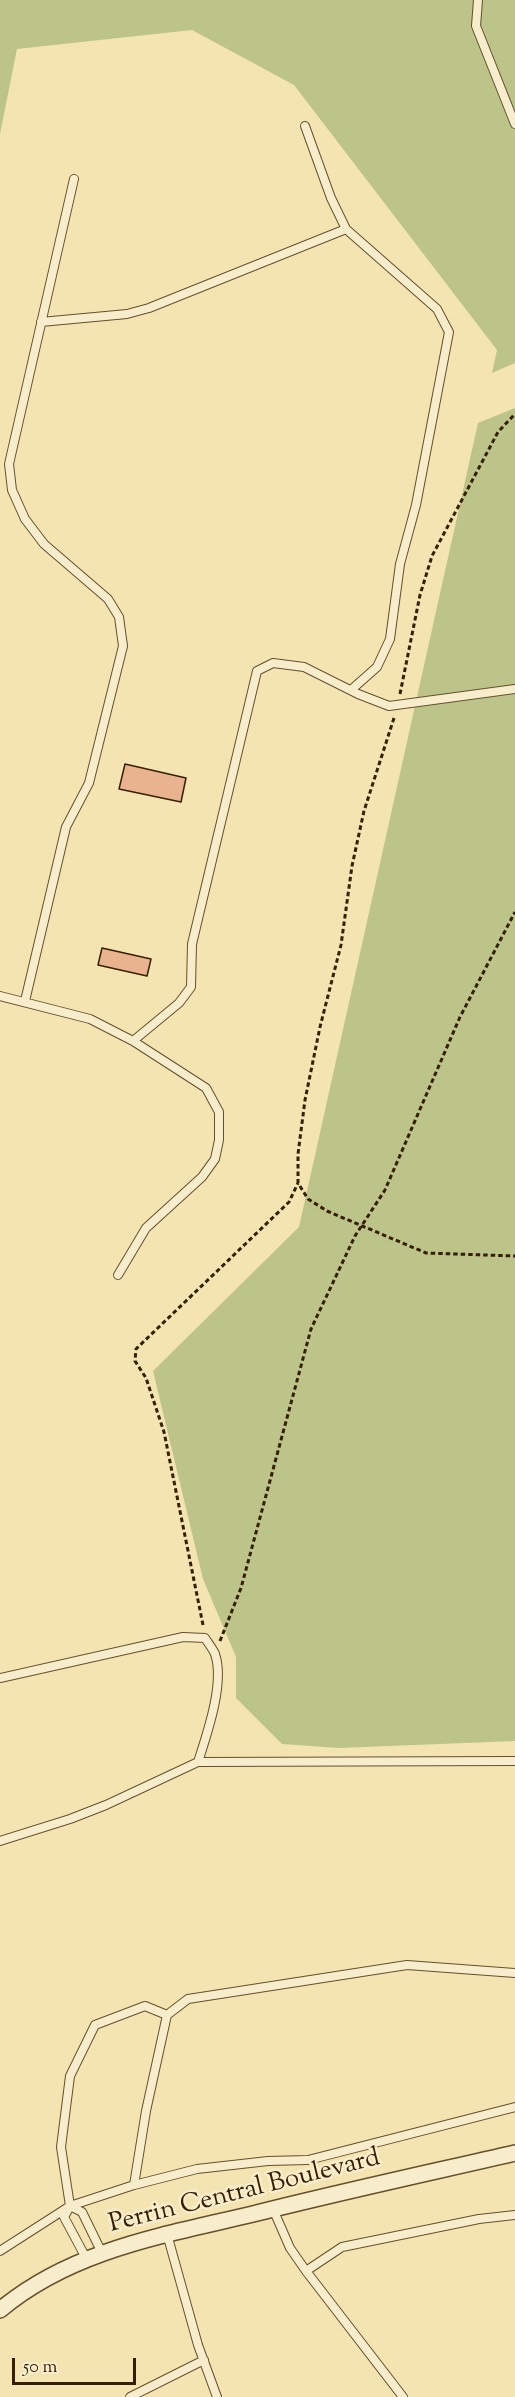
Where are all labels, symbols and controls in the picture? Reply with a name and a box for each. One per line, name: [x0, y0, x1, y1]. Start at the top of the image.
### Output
street label: Perrin Central Boulevard: [106, 2144, 384, 2242]
scale bar: [15, 2346, 140, 2384]
text: 50 m: [23, 2355, 57, 2381]

